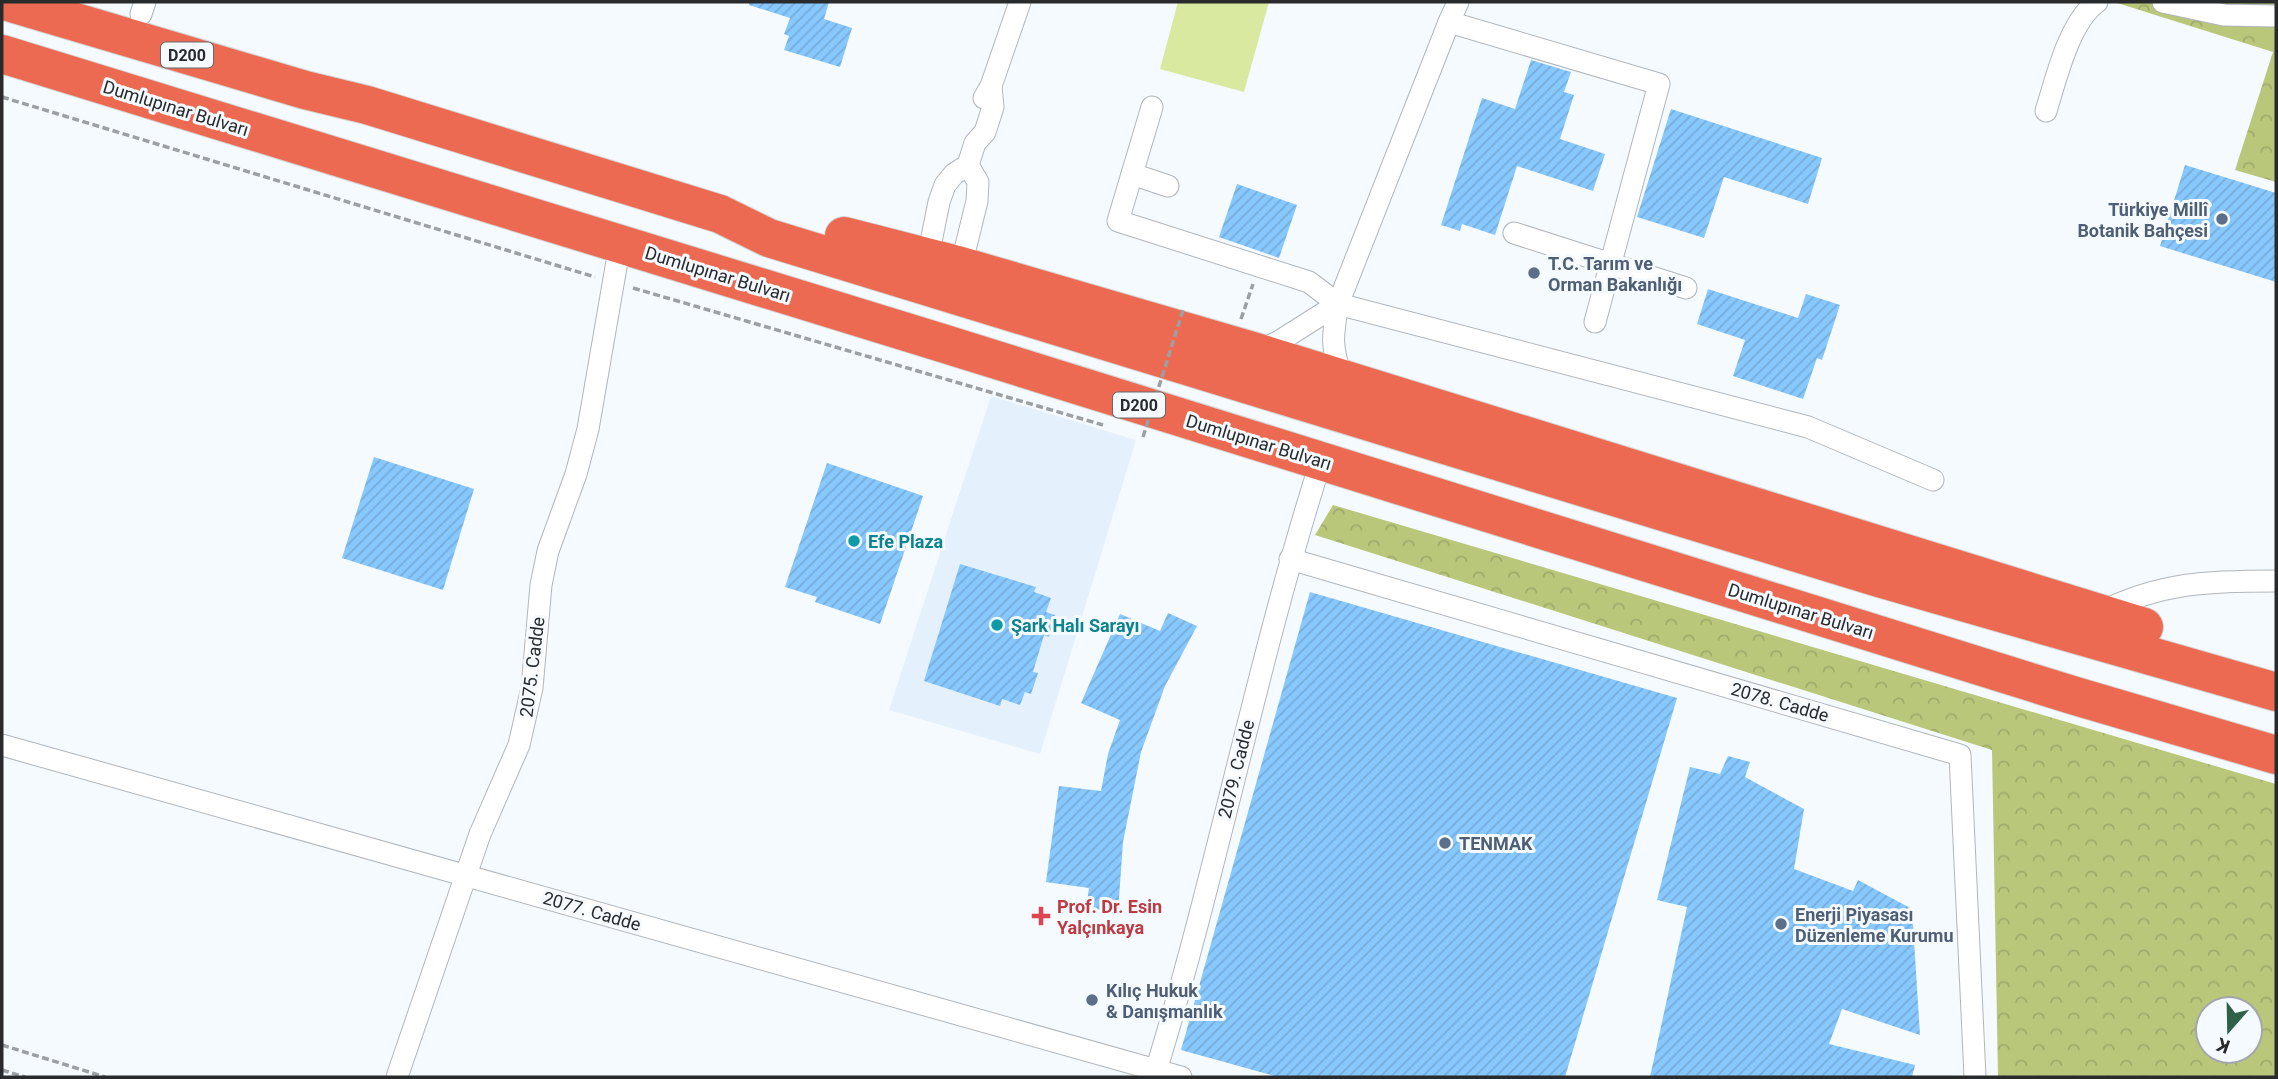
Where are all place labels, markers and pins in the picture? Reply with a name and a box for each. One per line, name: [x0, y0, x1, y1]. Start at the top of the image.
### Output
place label: Türkiye Millî Botanik Bahçesi: [2077, 199, 2209, 241]
marker: Türkiye Millî Botanik Bahçesi: [2214, 211, 2230, 227]
place label: T.C. Tarım ve Orman Bakanlığı: [1548, 253, 1682, 295]
marker: T.C. Tarım ve Orman Bakanlığı: [1526, 265, 1542, 281]
place label: Efe Plaza: [868, 531, 944, 552]
marker: Efe Plaza: [846, 533, 862, 549]
place label: Şark Halı Sarayı: [1011, 615, 1139, 636]
marker: Şark Halı Sarayı: [989, 617, 1005, 633]
place label: TENMAK: [1459, 833, 1533, 854]
marker: TENMAK: [1437, 835, 1453, 851]
place label: Prof. Dr. Esin Yalçınkaya: [1057, 896, 1162, 938]
place label: Enerji Piyasası Düzenleme Kurumu: [1795, 904, 1954, 946]
marker: Prof. Dr. Esin Yalçınkaya: [1031, 906, 1051, 926]
marker: Enerji Piyasası Düzenleme Kurumu: [1773, 916, 1789, 932]
place label: Kılıç Hukuk & Danışmanlık: [1106, 980, 1223, 1022]
marker: Kılıç Hukuk & Danışmanlık: [1084, 992, 1100, 1008]

